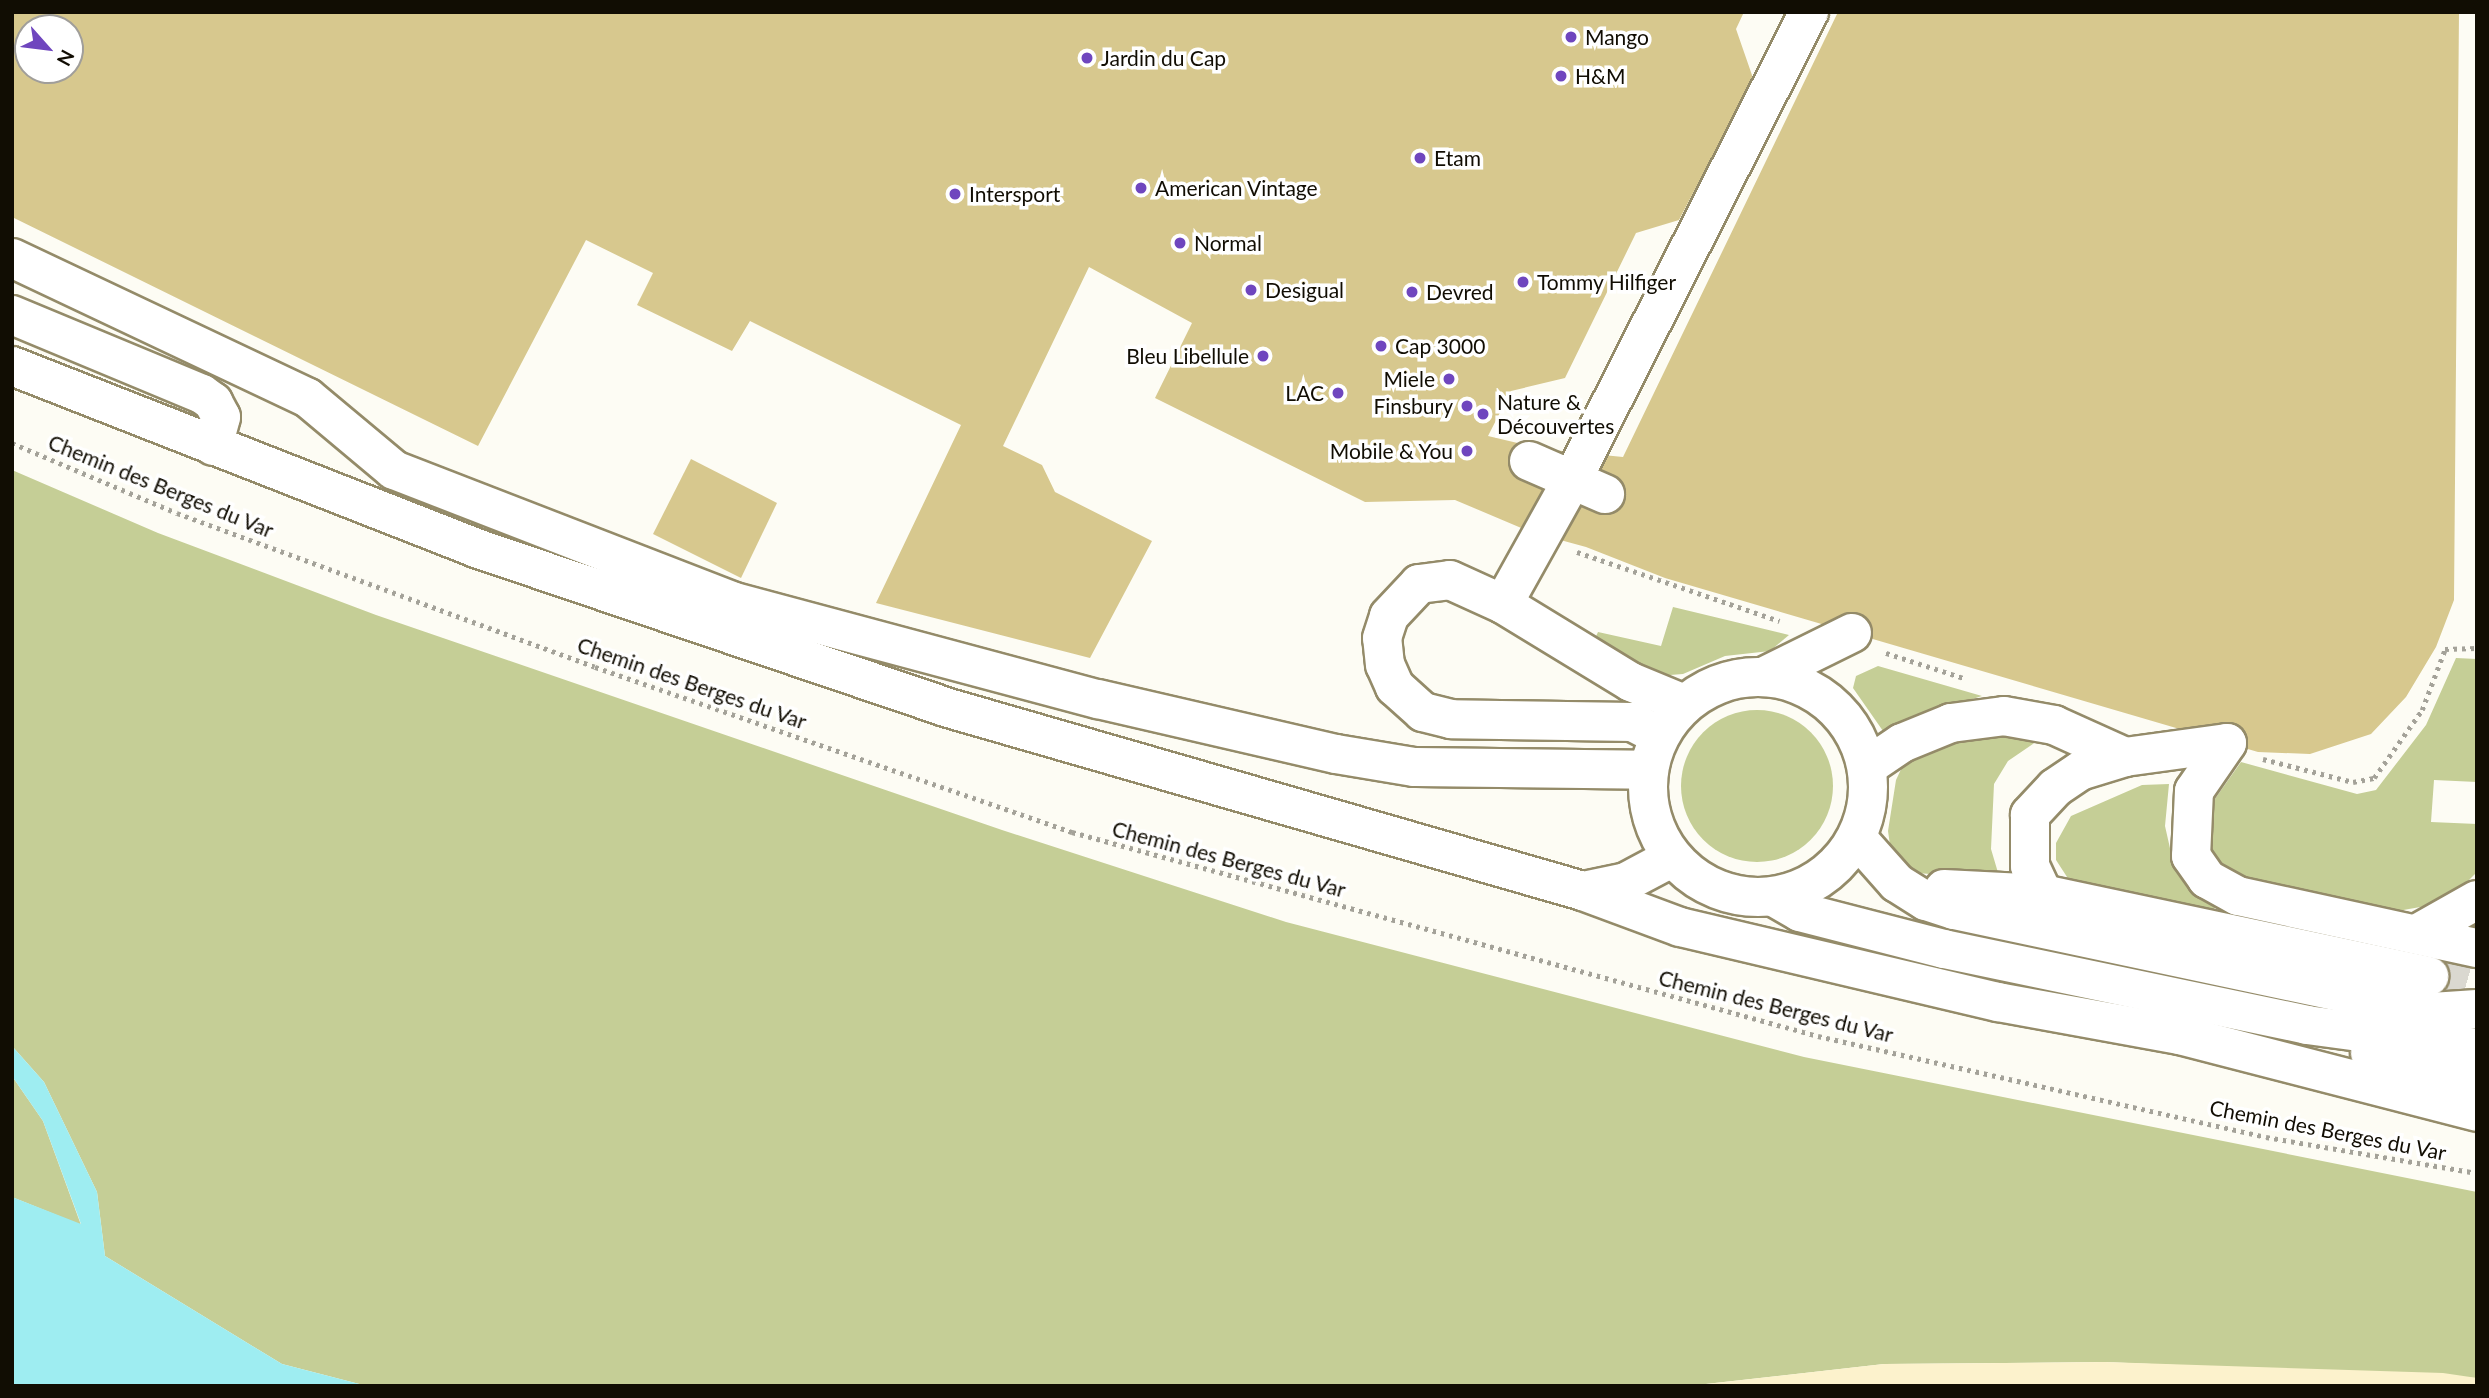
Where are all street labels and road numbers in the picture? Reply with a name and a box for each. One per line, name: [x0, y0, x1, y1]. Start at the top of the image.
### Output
street label: Chemin des Berges du Var: [44, 429, 278, 543]
street label: Chemin des Berges du Var: [574, 632, 810, 734]
street label: Chemin des Berges du Var: [1109, 816, 1349, 902]
street label: Chemin des Berges du Var: [1656, 965, 1896, 1047]
street label: Chemin des Berges du Var: [2207, 1095, 2449, 1165]

